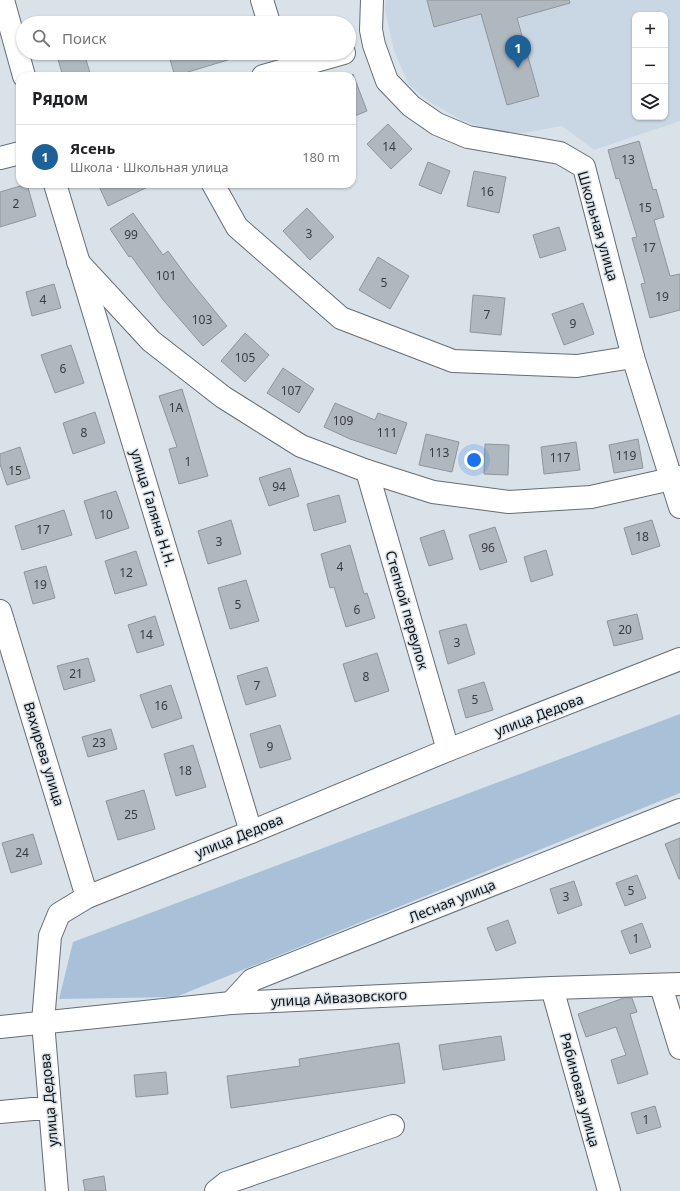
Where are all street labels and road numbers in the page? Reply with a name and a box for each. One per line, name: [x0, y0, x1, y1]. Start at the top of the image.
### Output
street label: Школьная улица: [574, 169, 623, 283]
street label: улица Галяна Н.Н.: [127, 447, 180, 569]
street label: Степной переулок: [381, 548, 434, 672]
street label: улица Дедова: [492, 689, 586, 740]
street label: Вяхирева улица: [20, 699, 69, 808]
street label: улица Дедова: [192, 809, 286, 862]
street label: Лесная улица: [406, 874, 498, 927]
street label: улица Айвазовского: [270, 984, 408, 1011]
street label: Рябиновая улица: [556, 1031, 605, 1149]
street label: улица Дедова: [35, 1053, 62, 1147]

